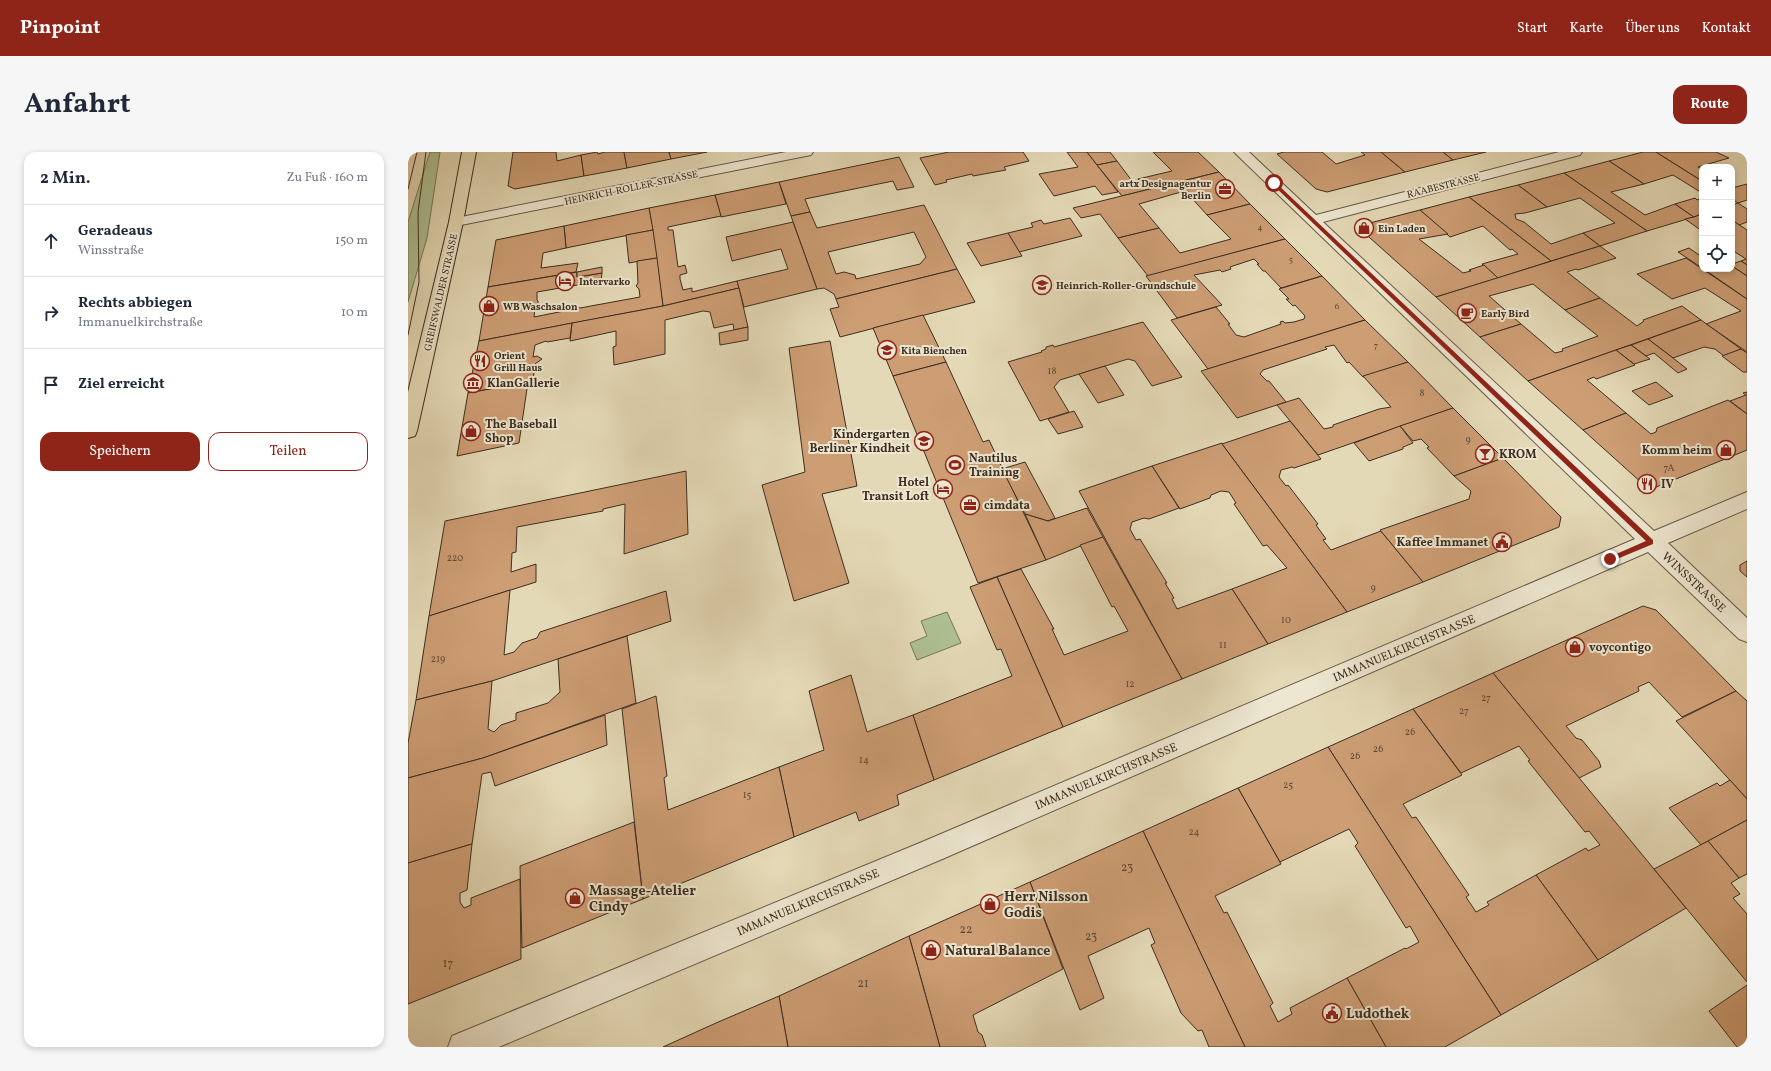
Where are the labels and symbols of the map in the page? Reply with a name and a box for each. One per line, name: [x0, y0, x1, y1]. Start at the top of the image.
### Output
street label: HEINRICH-ROLLER-STRASSE: [563, 167, 699, 209]
street label: RAABESTRASSE: [1405, 170, 1481, 202]
route start: [1265, 174, 1283, 192]
place label: artx Designagentur Berlin: [1120, 177, 1211, 203]
office icon: artx Designagentur Berlin: [1214, 178, 1236, 200]
shop icon: Ein Laden: [1353, 217, 1375, 239]
house number: 4: [1257, 221, 1263, 234]
place label: Ein Laden: [1378, 222, 1426, 236]
street label: GREIFSWALDER STRASSE: [421, 232, 461, 352]
house number: 5: [1289, 253, 1293, 266]
hotel icon: Intervarko: [554, 270, 576, 292]
school or university icon: Heinrich-Roller-Grundschule: [1031, 274, 1053, 296]
place label: Intervarko: [579, 275, 630, 289]
place label: Heinrich-Roller-Grundschule: [1056, 279, 1196, 293]
shop icon: WB Waschsalon: [478, 295, 500, 317]
place label: WB Waschsalon: [503, 300, 578, 314]
house number: 6: [1335, 300, 1340, 313]
cafe icon: Early Bird: [1456, 302, 1478, 324]
place label: Early Bird: [1481, 307, 1529, 321]
school or university icon: Kita Bienchen: [876, 339, 898, 361]
house number: 7: [1374, 339, 1378, 352]
place label: Kita Bienchen: [901, 344, 968, 358]
place label: Orient Grill Haus: [494, 349, 543, 375]
restaurant icon: Orient Grill Haus: [469, 350, 491, 372]
house number: 18: [1048, 364, 1056, 378]
museum icon: KlanGallerie: [462, 372, 484, 394]
place label: KlanGallerie: [487, 376, 560, 392]
house number: 8: [1419, 386, 1425, 400]
place label: The Baseball Shop: [485, 417, 557, 447]
shop icon: The Baseball Shop: [460, 420, 482, 442]
place label: Kindergarten Berliner Kindheit: [809, 427, 910, 457]
school or university icon: Kindergarten Berliner Kindheit: [913, 430, 935, 452]
house number: 9: [1465, 433, 1471, 447]
shop icon: Komm heim: [1715, 439, 1737, 461]
bar icon: KROM: [1474, 443, 1496, 465]
place label: Komm heim: [1642, 443, 1712, 459]
place label: KROM: [1499, 447, 1537, 463]
place label: Nautilus Training: [969, 451, 1020, 481]
sports icon: Nautilus Training: [944, 454, 966, 476]
house number: 7A: [1664, 461, 1674, 475]
restaurant icon: IV: [1636, 473, 1658, 495]
place label: Hotel Transit Loft: [862, 475, 929, 505]
place label: IV: [1661, 477, 1675, 493]
hotel icon: Hotel Transit Loft: [932, 478, 954, 500]
office icon: cimdata: [959, 494, 981, 516]
place label: cimdata: [984, 498, 1030, 514]
public building icon: Kaffee Immanet: [1491, 531, 1513, 553]
place label: Kaffee Immanet: [1396, 535, 1488, 551]
street label: WINSSTRASSE: [1658, 549, 1729, 616]
route end: [1601, 550, 1619, 568]
house number: 220: [447, 551, 463, 565]
house number: 9: [1370, 581, 1376, 595]
street label: IMMANUELKIRCHSTRASSE: [1331, 612, 1478, 686]
house number: 10: [1281, 613, 1291, 627]
shop icon: voycontigo: [1564, 636, 1586, 658]
house number: 11: [1219, 638, 1227, 652]
place label: voycontigo: [1589, 640, 1651, 656]
house number: 219: [431, 652, 445, 666]
house number: 12: [1125, 677, 1135, 691]
house number: 27: [1481, 691, 1491, 705]
house number: 27: [1459, 704, 1469, 718]
house number: 26: [1405, 725, 1415, 739]
street label: IMMANUELKIRCHSTRASSE: [1033, 740, 1180, 814]
house number: 26: [1373, 742, 1383, 756]
house number: 26: [1350, 749, 1360, 763]
house number: 14: [859, 753, 869, 767]
house number: 25: [1283, 778, 1293, 792]
house number: 15: [743, 788, 752, 802]
house number: 24: [1188, 825, 1200, 839]
house number: 23: [1121, 860, 1133, 876]
street label: IMMANUELKIRCHSTRASSE: [735, 866, 882, 940]
place label: Massage-Atelier Cindy: [589, 882, 696, 917]
shop icon: Massage-Atelier Cindy: [564, 887, 586, 909]
place label: Herr Nilsson Godis: [1004, 888, 1088, 923]
shop icon: Herr Nilsson Godis: [979, 893, 1001, 915]
house number: 22: [960, 922, 972, 938]
house number: 23: [1085, 929, 1097, 945]
shop icon: Natural Balance: [920, 939, 942, 961]
place label: Natural Balance: [945, 942, 1050, 961]
house number: 17: [443, 956, 453, 972]
house number: 21: [857, 976, 869, 992]
public building icon: Ludothek: [1321, 1002, 1343, 1024]
place label: Ludothek: [1346, 1005, 1410, 1024]

